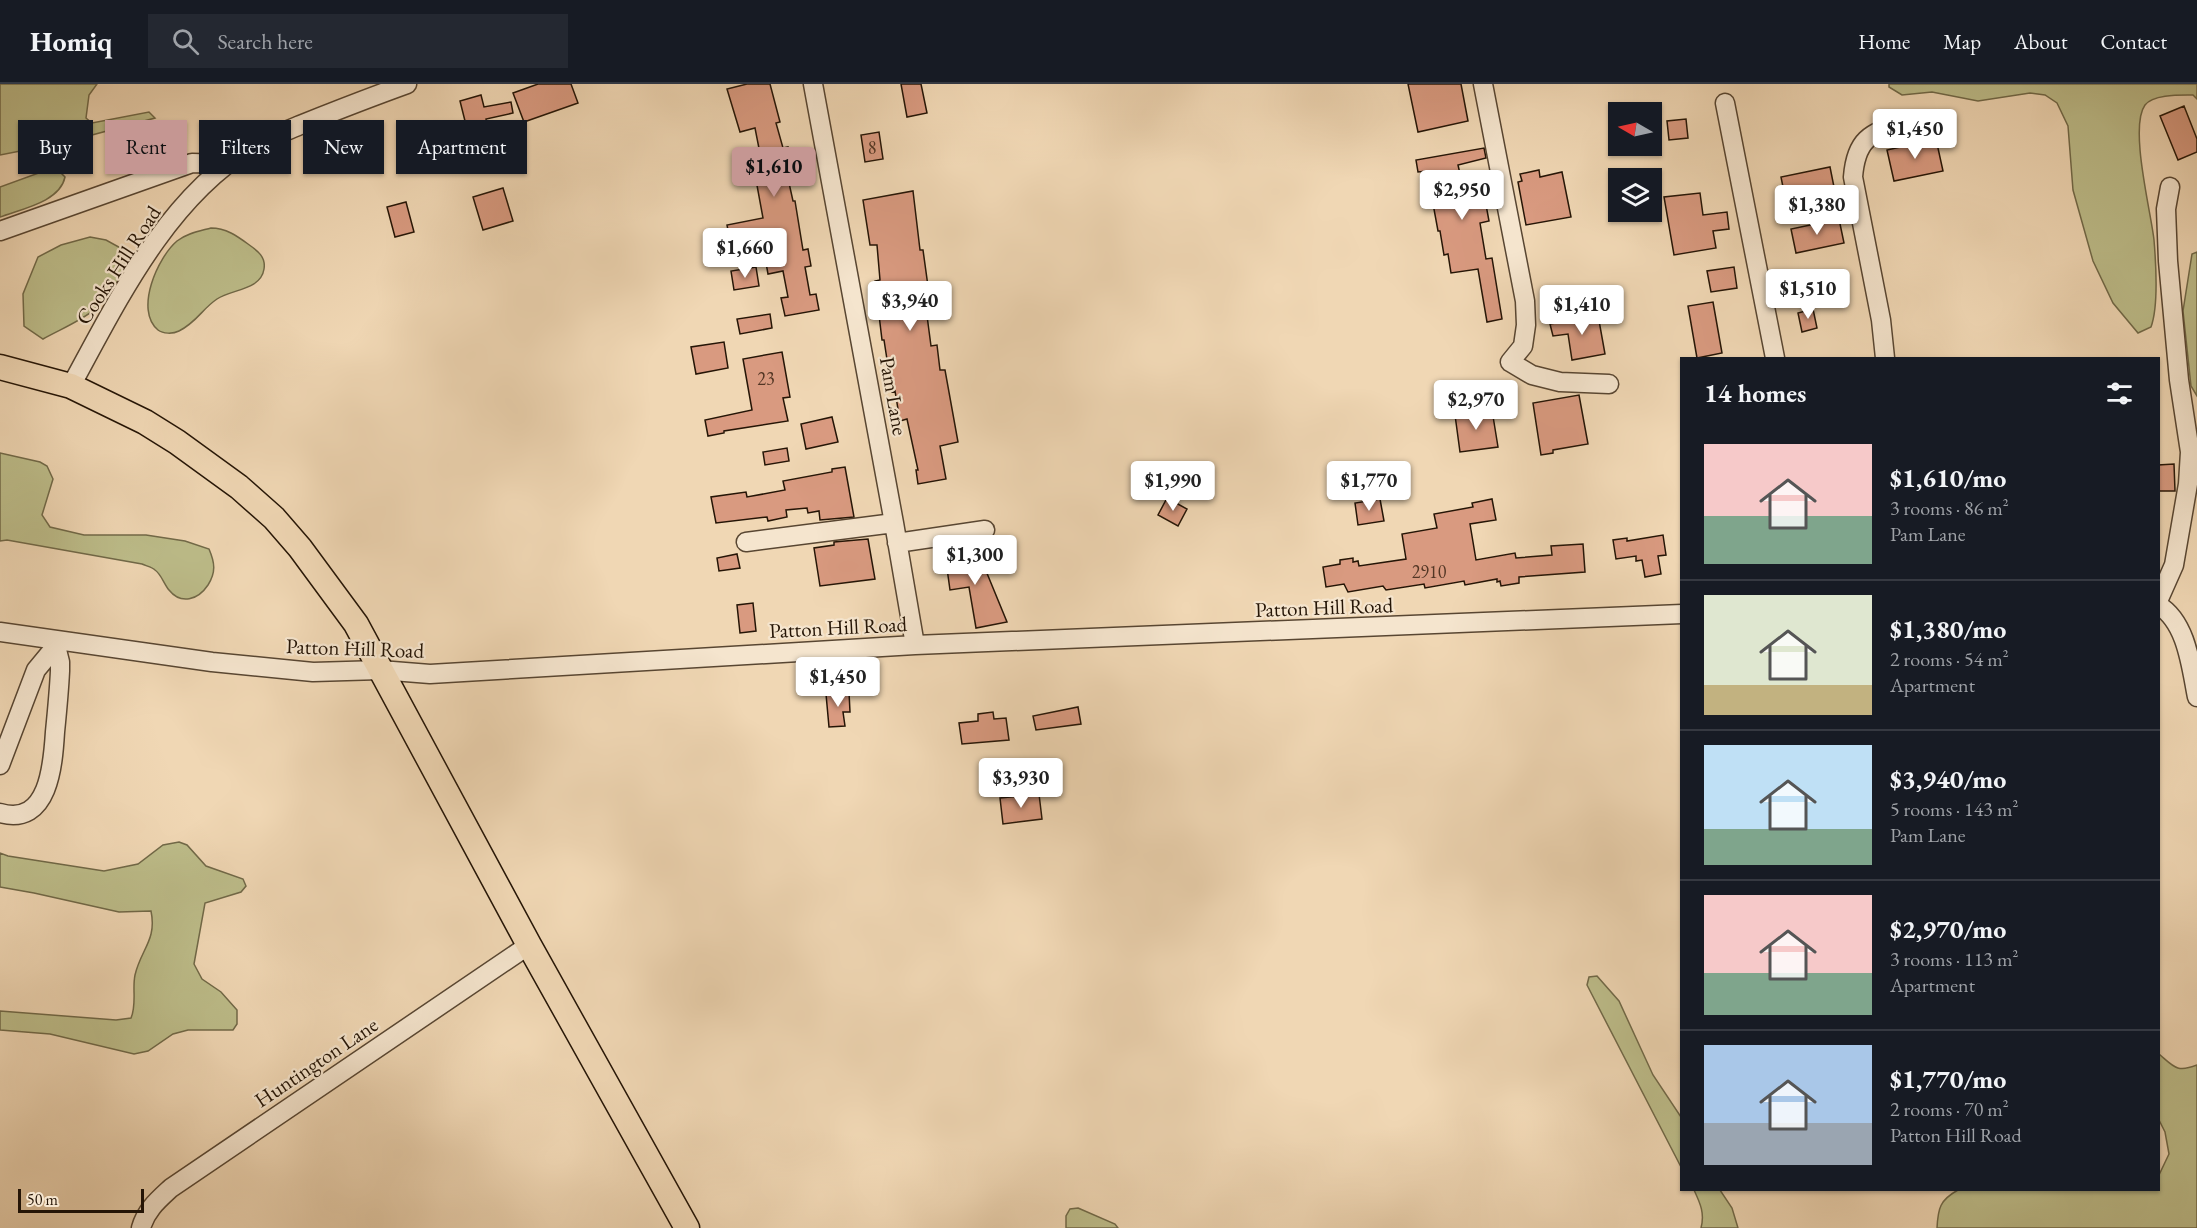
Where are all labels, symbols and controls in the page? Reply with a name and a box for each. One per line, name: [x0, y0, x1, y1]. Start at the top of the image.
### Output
search box: [148, 14, 568, 68]
text: Homiq: [30, 23, 112, 59]
icon: search: [169, 25, 202, 58]
text: Search here: [217, 27, 313, 56]
text: Home: [1858, 28, 1910, 55]
text: Map: [1943, 28, 1981, 55]
text: About: [2014, 28, 2067, 55]
text: Contact: [2100, 28, 2167, 55]
north arrow: [1608, 102, 1662, 156]
map controls: [1608, 102, 1662, 222]
pin: $1,450: [1866, 109, 1964, 160]
text: $1,450: [1887, 115, 1943, 141]
chip: Buy: [18, 120, 93, 174]
chip: Rent: [105, 120, 187, 174]
chip: Filters: [199, 120, 291, 174]
chip: New: [303, 120, 384, 174]
chip: Apartment: [396, 120, 527, 174]
house number: 8: [868, 136, 876, 159]
pin: $1,610: [725, 147, 823, 198]
text: $1,610: [746, 153, 802, 179]
button: layers: [1608, 168, 1662, 222]
pin: $2,950: [1413, 170, 1511, 221]
text: $2,950: [1434, 176, 1490, 202]
pin: $1,380: [1768, 185, 1866, 236]
text: $1,380: [1789, 191, 1845, 217]
street label: Cooks Hill Road: [69, 200, 167, 330]
pin: $1,660: [696, 228, 794, 279]
text: $1,660: [717, 234, 773, 260]
pin: $1,510: [1759, 269, 1857, 320]
text: $1,510: [1780, 275, 1836, 301]
pin: $3,940: [861, 281, 959, 332]
pin: $1,410: [1533, 285, 1631, 336]
text: $3,940: [882, 287, 938, 313]
text: $1,410: [1554, 291, 1610, 317]
street label: Pam Lane: [874, 355, 914, 437]
house number: 23: [757, 367, 775, 390]
text: 14 homes: [1704, 376, 1806, 410]
icon: filters: [2103, 377, 2136, 410]
pin: $2,970: [1427, 380, 1525, 431]
text: $2,970: [1448, 386, 1504, 412]
pin: $1,990: [1124, 461, 1222, 512]
pin: $1,770: [1320, 461, 1418, 512]
text: $1,610/mo: [1890, 461, 2006, 495]
text: $1,990: [1145, 467, 1201, 493]
text: $1,770: [1341, 467, 1397, 493]
icon: home: [1752, 468, 1824, 540]
text: 3 rooms · 86 m²: [1890, 495, 2009, 521]
text: Pam Lane: [1890, 521, 1966, 547]
pin: $1,300: [926, 535, 1024, 586]
text: $1,300: [947, 541, 1003, 567]
house number: 2910: [1412, 560, 1447, 583]
street label: Patton Hill Road: [1254, 591, 1394, 623]
street label: Patton Hill Road: [768, 610, 908, 644]
text: $1,380/mo: [1890, 612, 2006, 646]
icon: home: [1752, 619, 1824, 691]
street label: Patton Hill Road: [285, 632, 425, 664]
text: 2 rooms · 54 m²: [1890, 646, 2009, 672]
pin: $1,450: [789, 657, 887, 708]
text: $1,450: [810, 663, 866, 689]
text: Apartment: [1890, 672, 1975, 698]
pin: $3,930: [972, 758, 1070, 809]
text: $3,940/mo: [1890, 762, 2006, 796]
text: $3,930: [993, 764, 1049, 790]
icon: home: [1752, 769, 1824, 841]
text: 5 rooms · 143 m²: [1890, 796, 2018, 822]
text: Pam Lane: [1890, 822, 1966, 848]
text: $2,970/mo: [1890, 912, 2006, 946]
icon: home: [1752, 919, 1824, 991]
text: 3 rooms · 113 m²: [1890, 946, 2018, 972]
text: Apartment: [1890, 972, 1975, 998]
street label: Huntington Lane: [249, 1011, 383, 1113]
text: $1,770/mo: [1890, 1062, 2006, 1096]
icon: home: [1752, 1069, 1824, 1141]
text: 2 rooms · 70 m²: [1890, 1096, 2009, 1122]
text: Patton Hill Road: [1890, 1122, 2022, 1148]
scale bar: [18, 1186, 144, 1214]
text: 50 m: [27, 1189, 58, 1210]

